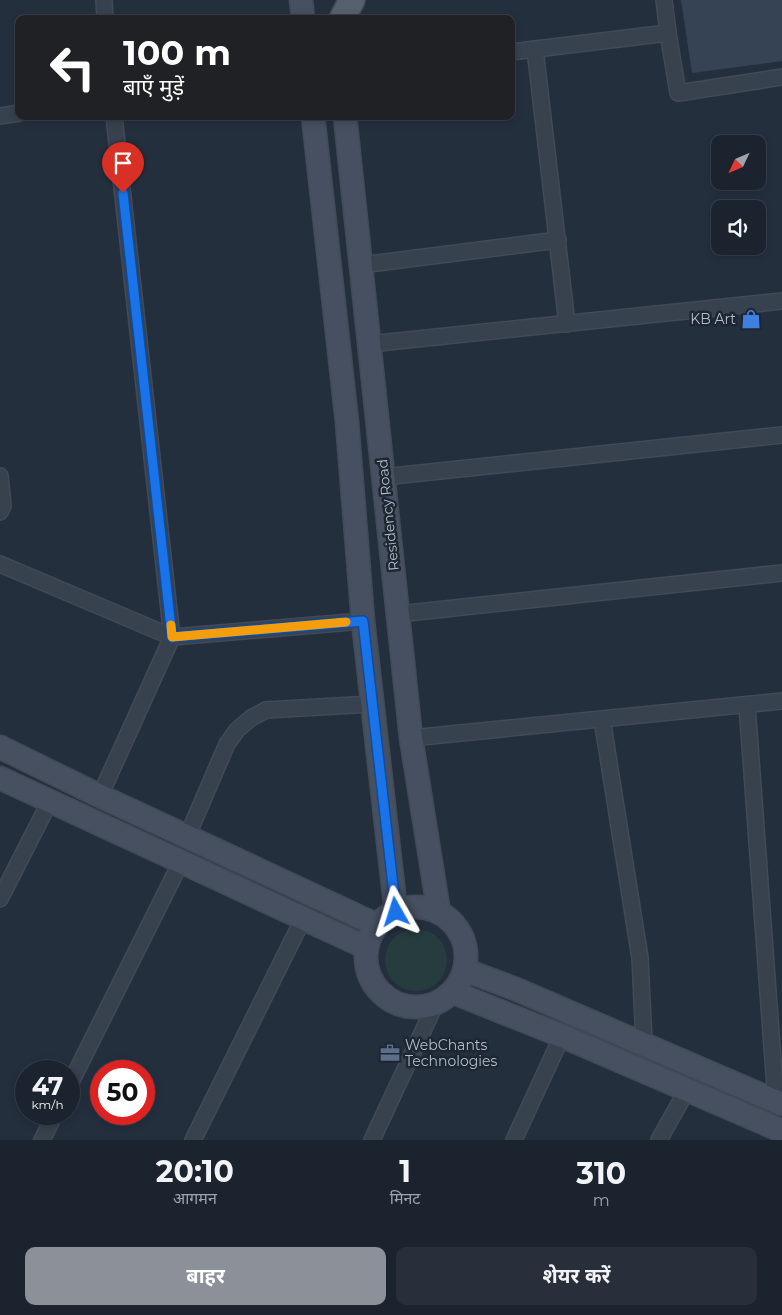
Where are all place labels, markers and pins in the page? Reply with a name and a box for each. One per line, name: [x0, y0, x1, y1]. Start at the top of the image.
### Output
pin: [102, 142, 144, 193]
shop icon: KB Art: [740, 308, 762, 330]
place label: KB Art: [690, 310, 736, 328]
place label: WebChants Technologies: [405, 1036, 498, 1070]
office icon: WebChants Technologies: [379, 1042, 401, 1064]

